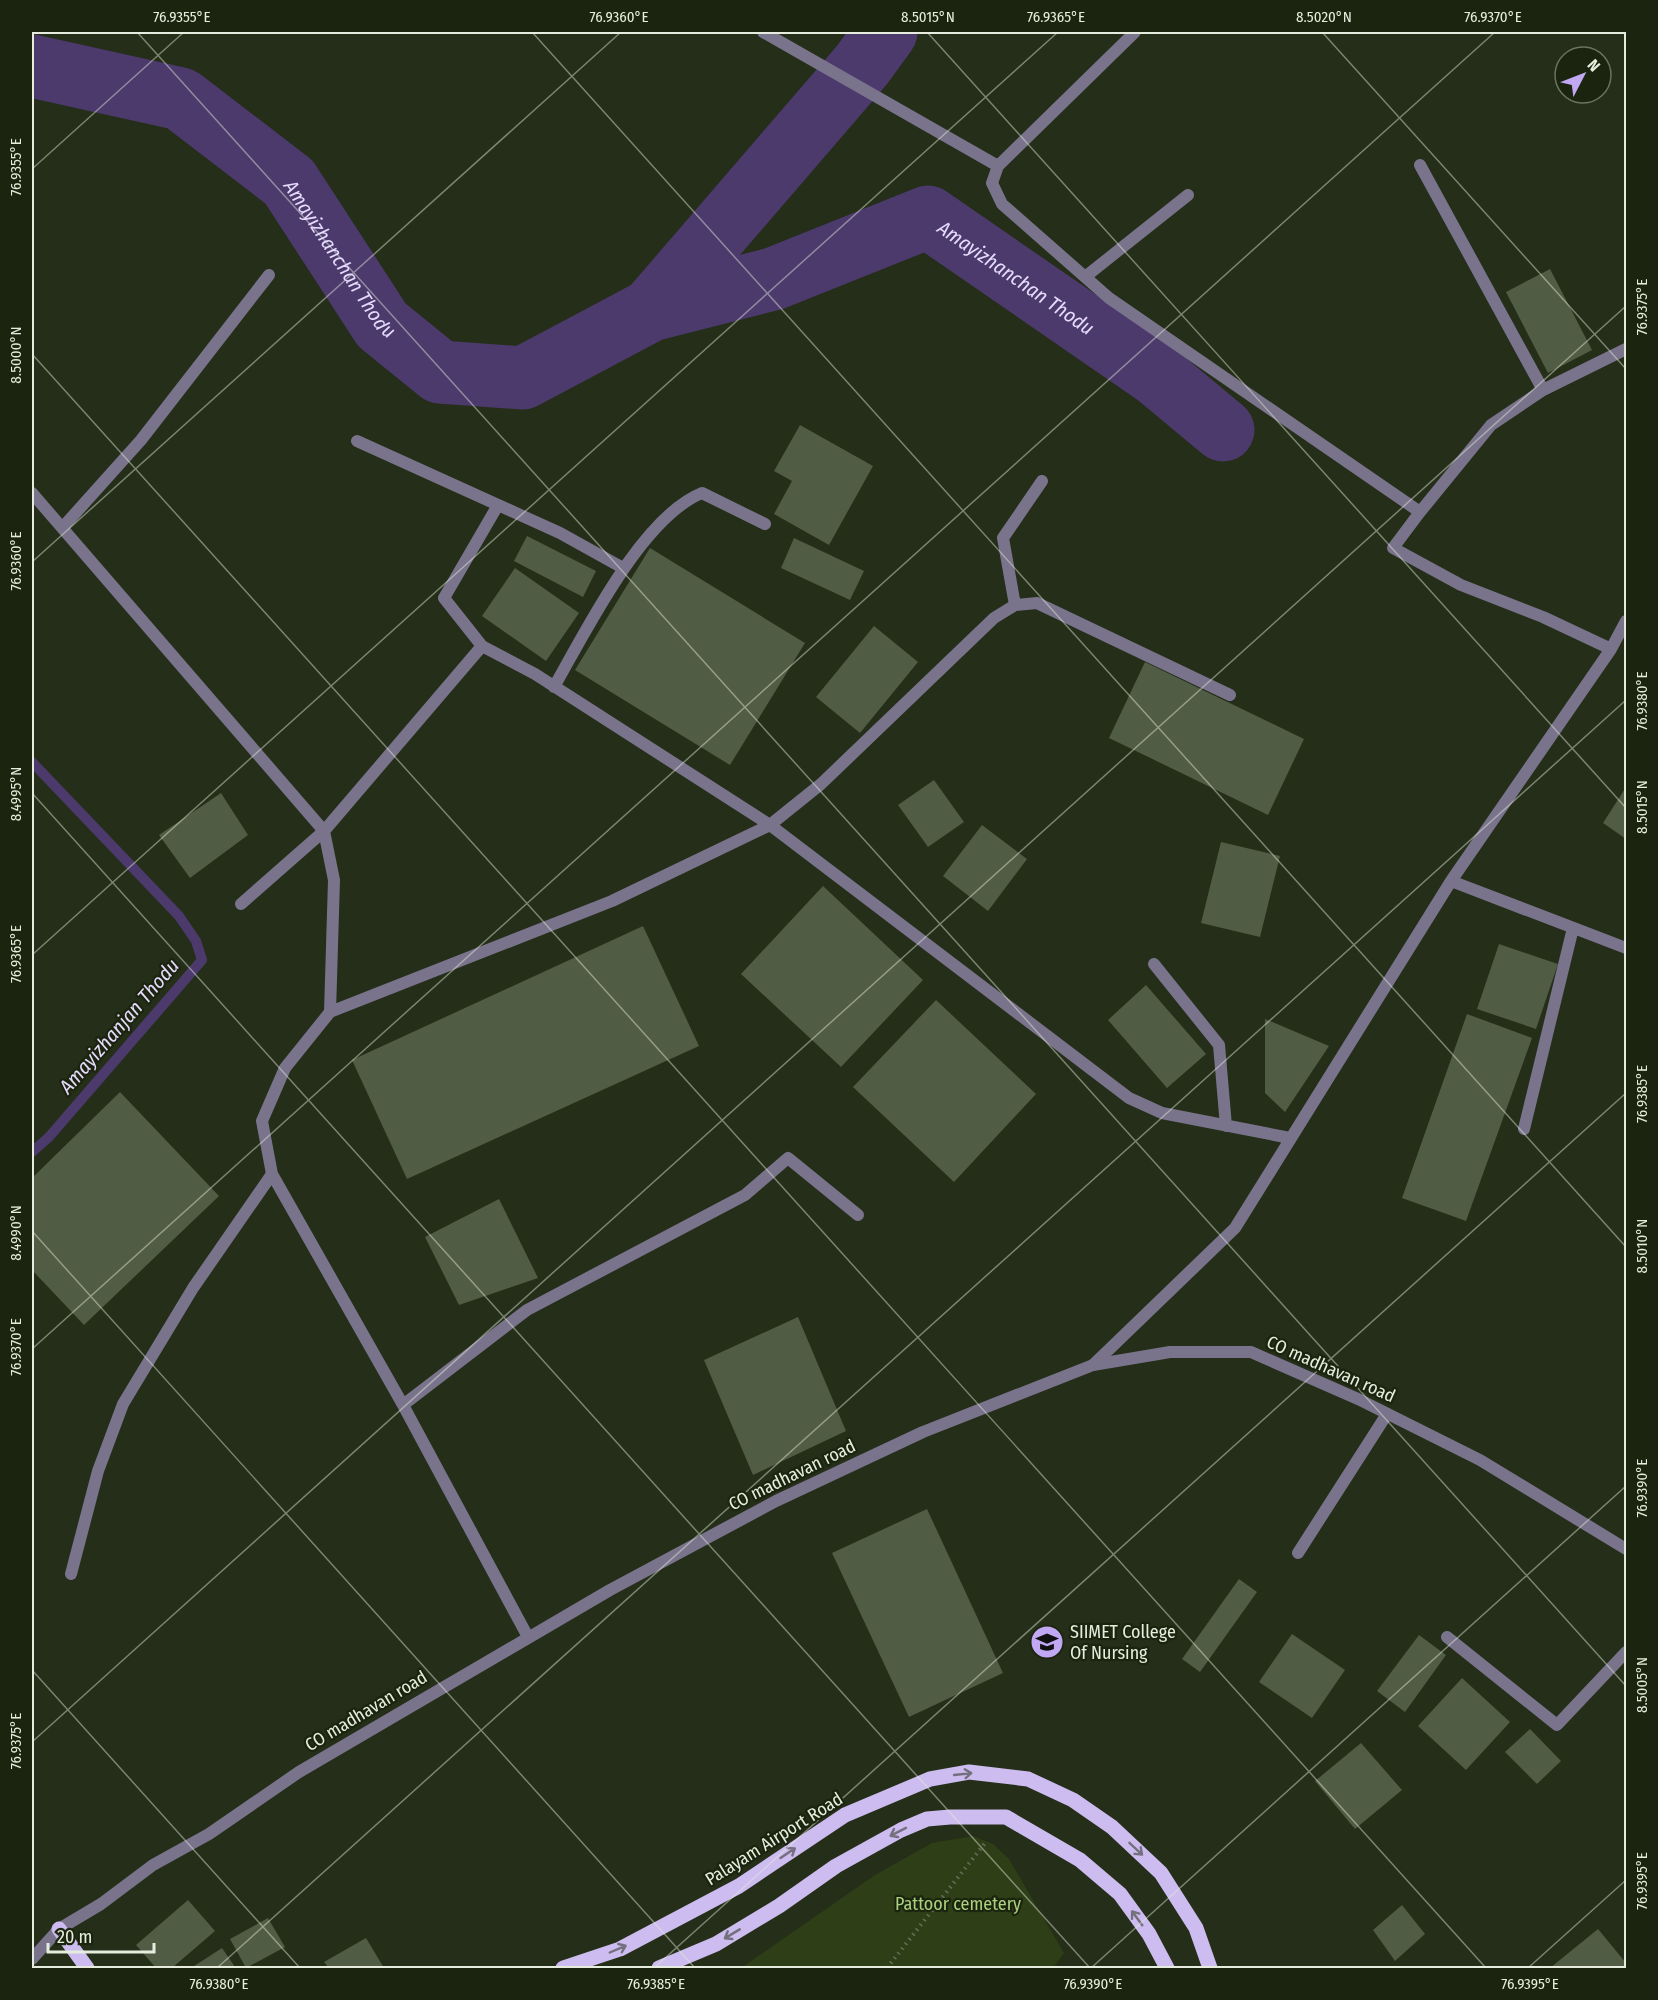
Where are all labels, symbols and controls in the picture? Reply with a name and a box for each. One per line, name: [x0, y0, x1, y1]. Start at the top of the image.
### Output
text: 76.9355°E: [153, 8, 211, 26]
text: 76.9360°E: [589, 8, 649, 26]
text: 8.5015°N: [901, 8, 955, 26]
text: 76.9365°E: [1027, 8, 1085, 26]
text: 8.5020°N: [1296, 8, 1352, 26]
text: 76.9370°E: [1464, 8, 1522, 26]
north arrow: [1553, 45, 1613, 105]
text: N: [1584, 55, 1604, 75]
text: 76.9355°E: [7, 138, 25, 196]
water label: Amayizhanchan Thodu: [278, 174, 400, 343]
water label: Amayizhanchan Thodu: [932, 215, 1099, 340]
text: 76.9375°E: [1633, 279, 1651, 335]
text: 8.5000°N: [7, 326, 25, 384]
text: 76.9360°E: [7, 531, 25, 591]
text: 76.9380°E: [1633, 671, 1651, 731]
text: 8.4995°N: [7, 767, 25, 821]
text: 8.5015°N: [1633, 780, 1651, 834]
text: 76.9365°E: [7, 925, 25, 983]
water label: Amayizhanjan Thodu: [53, 954, 184, 1099]
text: 76.9385°E: [1633, 1065, 1651, 1123]
text: 8.4990°N: [7, 1205, 25, 1261]
text: 8.5010°N: [1633, 1219, 1651, 1273]
text: 76.9370°E: [7, 1318, 25, 1376]
street label: CO madhavan road: [1263, 1331, 1399, 1407]
street label: CO madhavan road: [725, 1435, 859, 1515]
text: 76.9390°E: [1633, 1459, 1651, 1517]
place label: SIIMET College Of Nursing: [1070, 1621, 1176, 1664]
school or university icon: SIIMET College Of Nursing: [1029, 1624, 1065, 1660]
text: 8.5005°N: [1633, 1657, 1651, 1713]
street label: CO madhavan road: [301, 1666, 431, 1756]
text: 76.9375°E: [7, 1713, 25, 1769]
one-way arrow: [953, 1768, 973, 1779]
street label: Palayam Airport Road: [701, 1788, 847, 1890]
one-way arrow: [890, 1826, 907, 1838]
one-way arrow: [1128, 1842, 1143, 1857]
one-way arrow: [779, 1847, 796, 1860]
text: 76.9395°E: [1633, 1852, 1651, 1910]
park label: Pattoor cemetery: [895, 1893, 1021, 1915]
one-way arrow: [1131, 1911, 1143, 1927]
scale bar: [48, 1916, 154, 1954]
text: 20 m: [57, 1926, 92, 1948]
one-way arrow: [724, 1929, 741, 1941]
one-way arrow: [608, 1943, 627, 1954]
text: 76.9380°E: [189, 1975, 249, 1993]
text: 76.9385°E: [627, 1975, 685, 1993]
text: 76.9390°E: [1064, 1975, 1122, 1993]
text: 76.9395°E: [1501, 1975, 1559, 1993]

